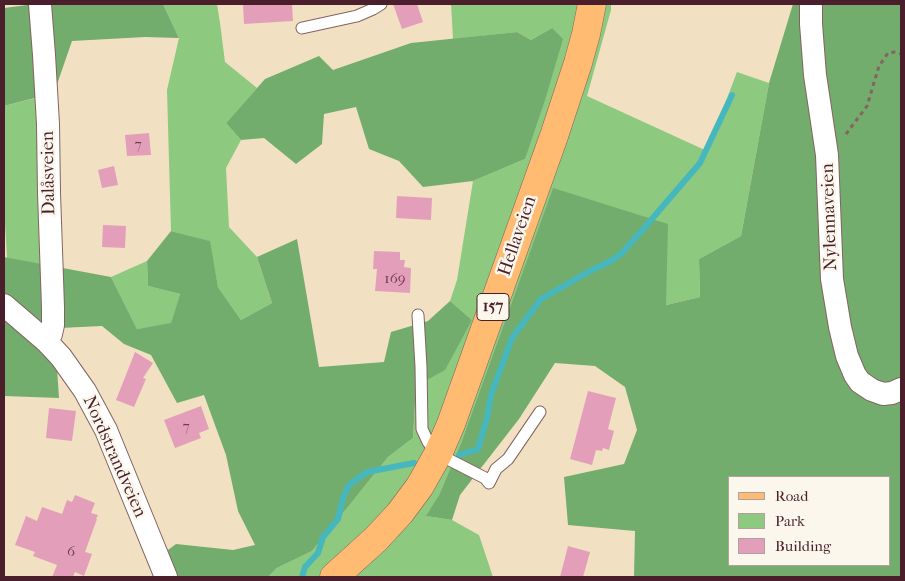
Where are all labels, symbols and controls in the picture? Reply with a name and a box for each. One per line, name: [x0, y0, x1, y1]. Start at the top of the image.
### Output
street label: Dalåsveien: [37, 131, 61, 215]
house number: 7: [134, 136, 142, 154]
street label: Nylennaveien: [817, 163, 843, 271]
street label: Hellaveien: [494, 193, 542, 279]
house number: 169: [384, 270, 406, 288]
road number: 157: [477, 294, 509, 320]
street label: Nordstrandveien: [78, 393, 150, 521]
house number: 7: [182, 418, 190, 436]
legend: [728, 476, 890, 566]
text: Road: [775, 487, 808, 505]
text: Park: [775, 512, 805, 530]
text: Building: [775, 537, 831, 555]
house number: 6: [67, 543, 75, 561]

